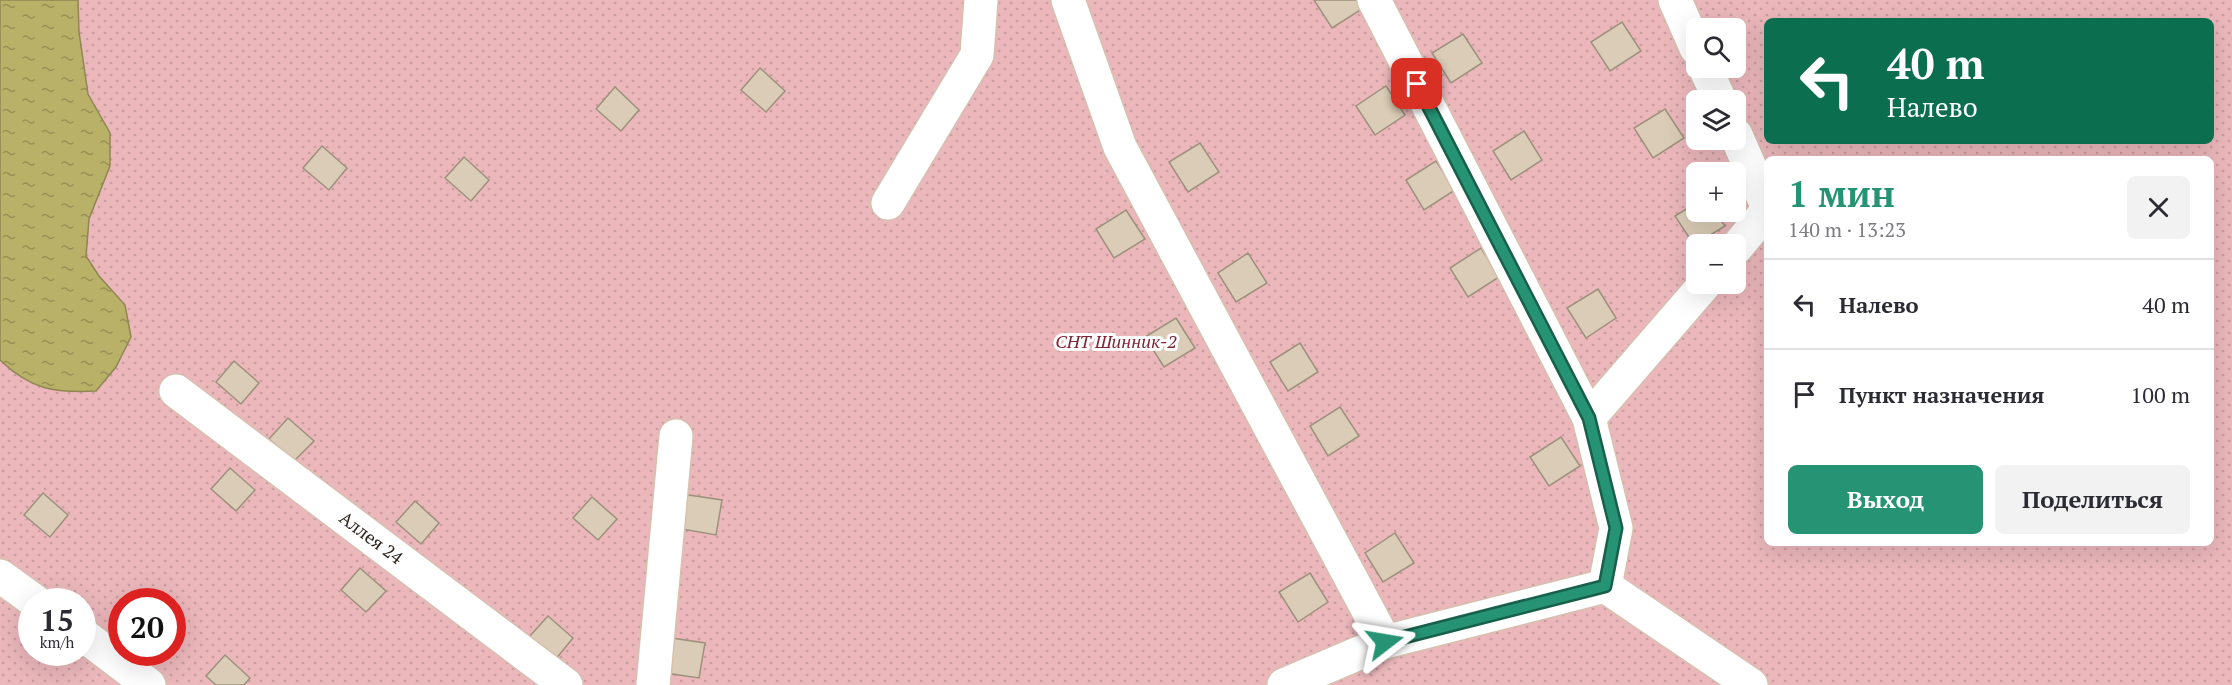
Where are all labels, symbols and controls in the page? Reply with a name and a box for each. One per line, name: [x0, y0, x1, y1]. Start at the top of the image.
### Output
map controls: [1686, 18, 1746, 294]
button: search: [1686, 18, 1746, 78]
text: 40 m: [1887, 35, 1985, 91]
icon: left: [1788, 42, 1866, 120]
pin: [1391, 58, 1442, 109]
icon: arrive: [1400, 67, 1433, 100]
text: Налево: [1887, 89, 1978, 125]
button: layers: [1686, 90, 1746, 150]
button: +: [1686, 162, 1746, 222]
text: 1 мин: [1788, 170, 1895, 217]
button: close: [2127, 176, 2190, 239]
text: 140 m · 13:23: [1788, 216, 1906, 243]
button: −: [1686, 234, 1746, 294]
icon: left: [1788, 288, 1821, 321]
text: Налево: [1839, 290, 1919, 319]
text: 40 m: [2142, 290, 2190, 319]
park label: СНТ Шинник-2: [1055, 329, 1177, 353]
icon: arrive: [1788, 378, 1821, 411]
text: Пункт назначения: [1839, 380, 2044, 409]
text: 100 m: [2130, 380, 2190, 409]
button: Выход: [1788, 465, 1983, 534]
button: Поделиться: [1995, 465, 2190, 534]
street label: Аллея 24: [335, 505, 409, 569]
speed limit sign: 20: [108, 588, 186, 666]
text: 15: [40, 600, 74, 640]
position arrow: [1353, 610, 1417, 674]
text: km/h: [40, 632, 74, 652]

